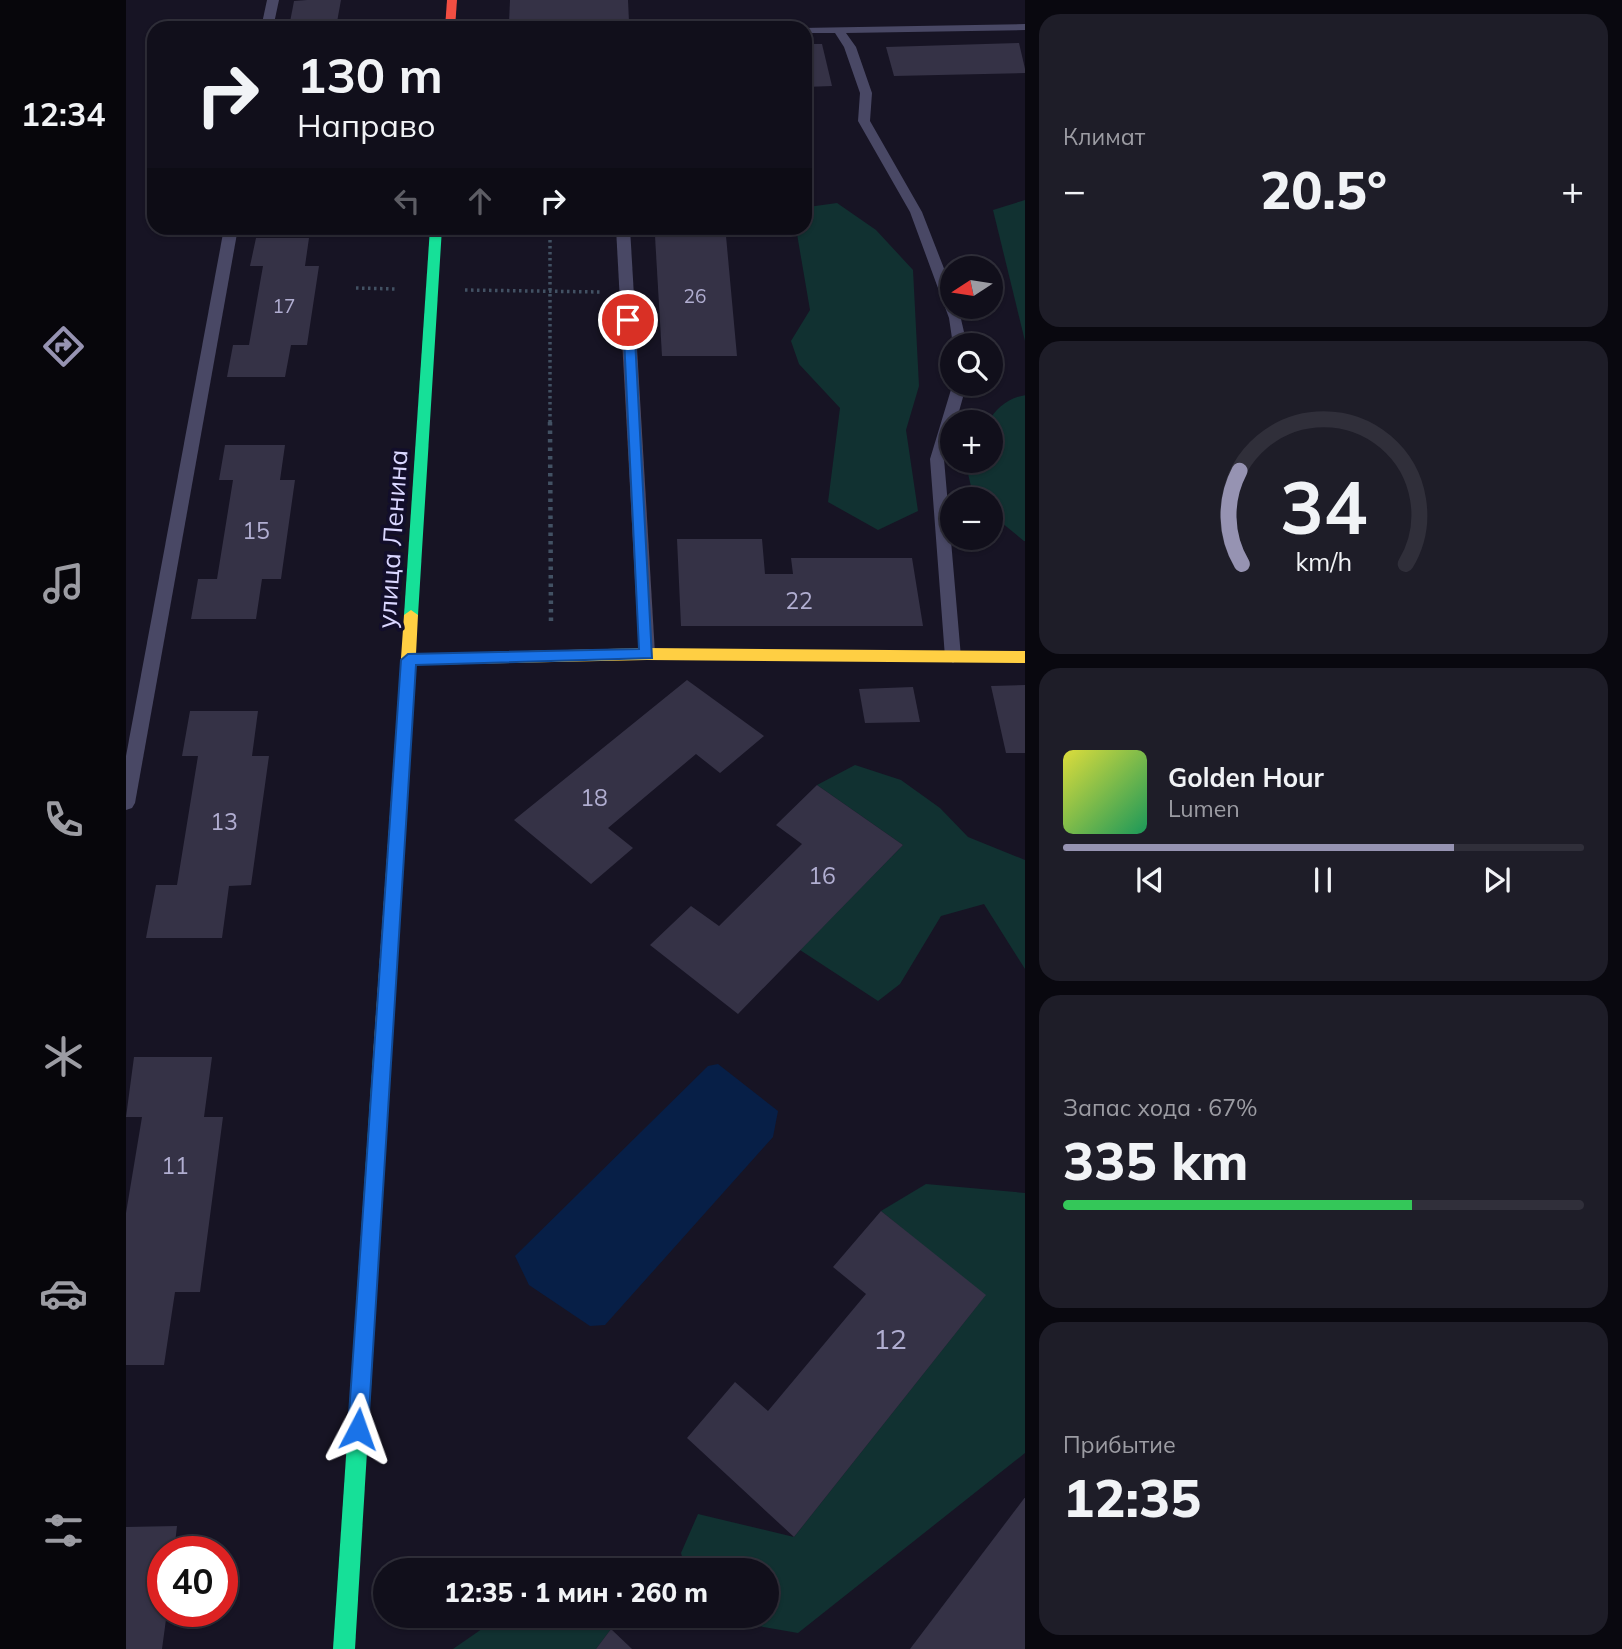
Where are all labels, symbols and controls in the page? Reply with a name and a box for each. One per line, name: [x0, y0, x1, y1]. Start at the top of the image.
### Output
text: 130 m: [297, 44, 443, 105]
icon: right: [182, 49, 273, 140]
text: 12:34: [21, 94, 105, 134]
text: Направо: [297, 105, 436, 145]
text: Климат: [1063, 122, 1145, 151]
text: 20.5°: [1260, 157, 1387, 222]
text: −: [1063, 166, 1086, 214]
text: +: [1561, 166, 1584, 214]
icon: left: [388, 182, 426, 220]
icon: ahead: [461, 182, 499, 220]
icon: right: [534, 182, 572, 220]
north arrow: [940, 256, 1003, 318]
map controls: [940, 256, 1003, 550]
house number: 26: [684, 284, 706, 308]
pin: [598, 290, 658, 350]
house number: 17: [273, 294, 295, 318]
icon: arrive: [609, 301, 647, 339]
icon: directions: [39, 322, 88, 371]
button: search: [940, 333, 1003, 396]
button: +: [940, 410, 1003, 473]
street label: улица Ленина: [369, 448, 415, 630]
text: 34: [1280, 461, 1367, 552]
button: −: [940, 487, 1003, 550]
house number: 15: [242, 516, 270, 545]
text: km/h: [1295, 545, 1352, 576]
icon: music: [39, 559, 88, 608]
house number: 22: [785, 586, 813, 615]
text: Golden Hour: [1168, 761, 1324, 794]
house number: 18: [580, 783, 608, 812]
text: Lumen: [1168, 794, 1240, 823]
icon: phone: [39, 795, 88, 844]
house number: 13: [210, 807, 238, 836]
house number: 16: [808, 861, 836, 890]
icon: previous: [1131, 861, 1169, 899]
icon: pause: [1304, 861, 1342, 899]
icon: next: [1478, 861, 1516, 899]
icon: climate: [39, 1032, 88, 1081]
text: Запас хода · 67%: [1063, 1093, 1258, 1122]
text: 335 km: [1063, 1128, 1248, 1193]
house number: 11: [161, 1151, 189, 1180]
icon: car: [39, 1269, 88, 1318]
house number: 12: [873, 1321, 907, 1356]
position arrow: [321, 1392, 395, 1466]
text: Прибытие: [1063, 1430, 1176, 1459]
text: 12:35: [1063, 1465, 1201, 1530]
icon: filters: [39, 1506, 88, 1555]
speed limit sign: 40: [147, 1536, 238, 1627]
text: 12:35 · 1 мин · 260 m: [444, 1576, 708, 1609]

